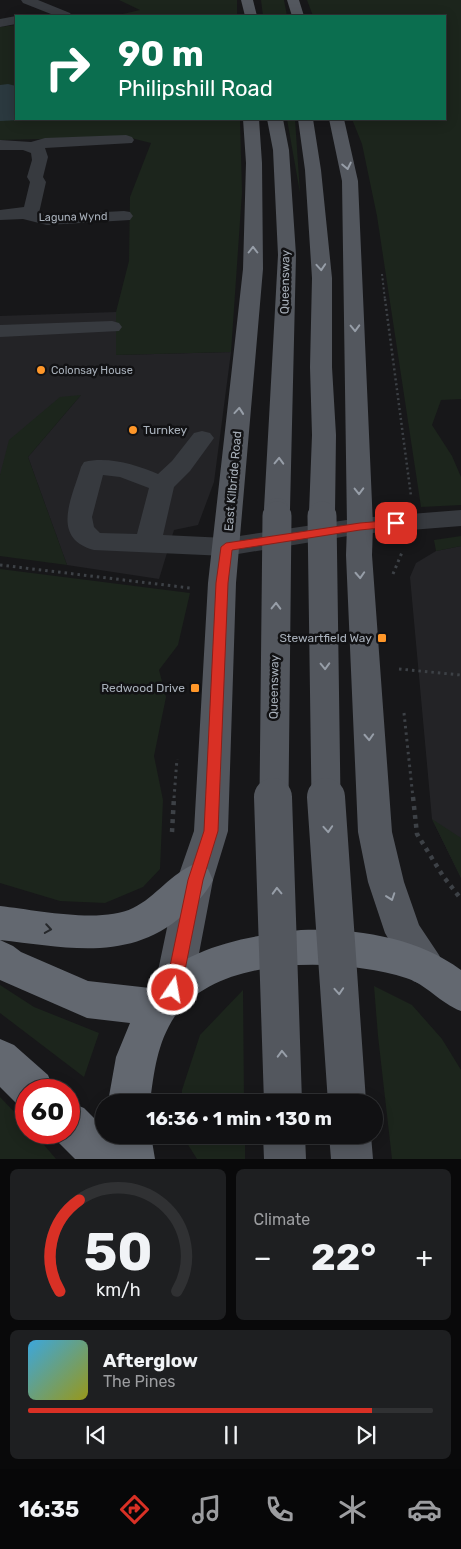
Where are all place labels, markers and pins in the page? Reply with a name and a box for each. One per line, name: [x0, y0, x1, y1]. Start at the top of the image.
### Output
marker: Colonsay House: [35, 364, 47, 376]
place label: Colonsay House: [51, 364, 133, 377]
place label: Turnkey: [143, 423, 187, 437]
marker: Turnkey: [127, 424, 139, 436]
pin: [375, 502, 417, 544]
place label: Stewartfield Way: [279, 631, 372, 645]
marker: Stewartfield Way: [376, 632, 388, 644]
place label: Redwood Drive: [101, 681, 185, 695]
marker: Redwood Drive: [189, 682, 201, 694]

